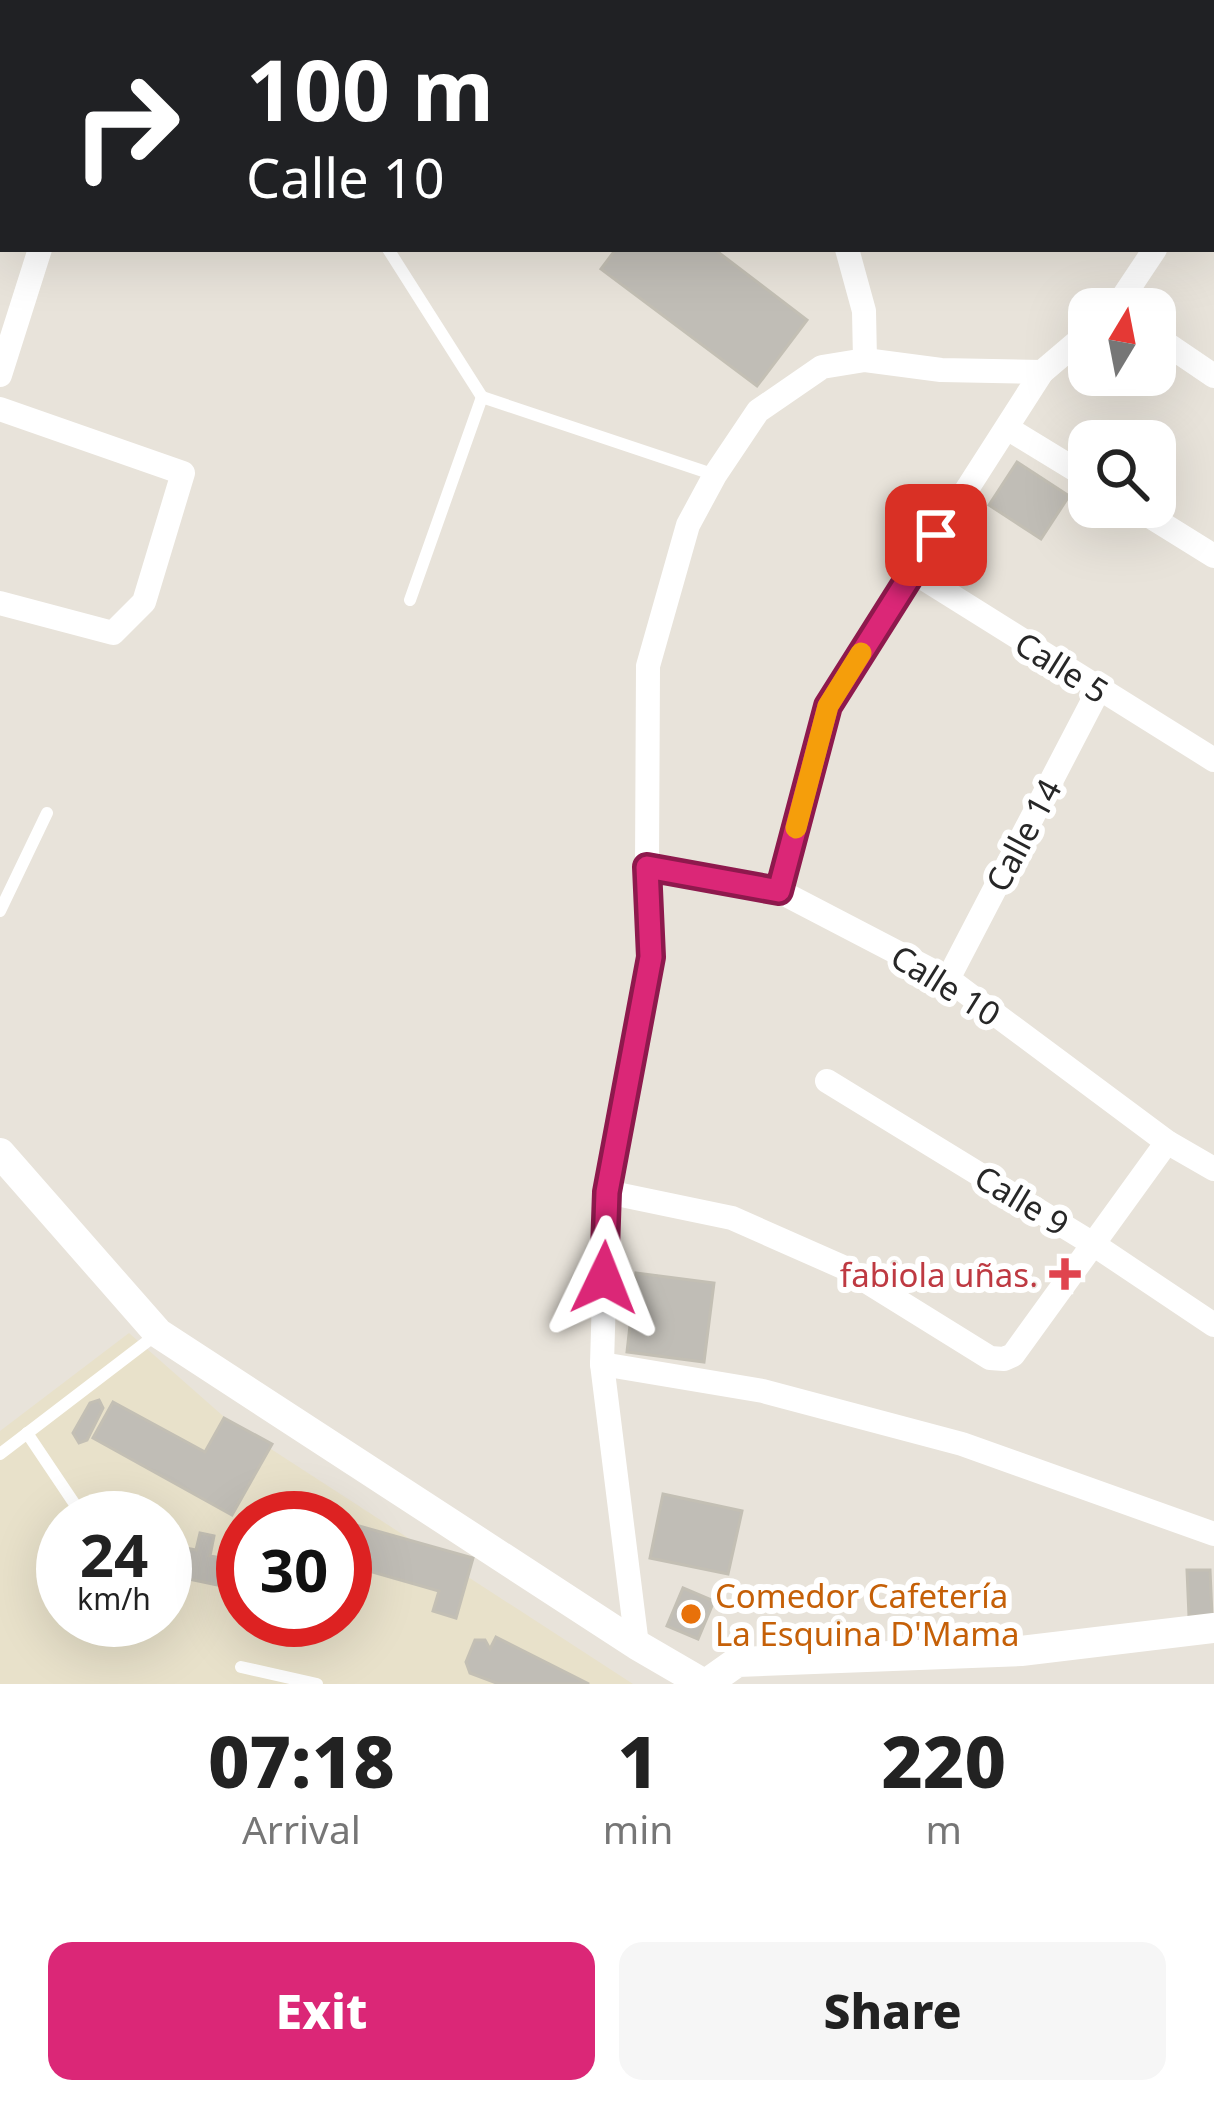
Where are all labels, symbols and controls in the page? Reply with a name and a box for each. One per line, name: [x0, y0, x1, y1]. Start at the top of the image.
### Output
text: 100 m: [246, 31, 494, 146]
icon: right: [48, 48, 204, 204]
text: Calle 10: [246, 140, 445, 214]
north arrow: [1068, 288, 1176, 396]
map controls: [1068, 288, 1176, 528]
button: search: [1068, 420, 1176, 528]
pin: [885, 484, 987, 586]
icon: arrive: [903, 502, 969, 568]
street label: Calle 5: [1007, 621, 1117, 713]
street label: Calle 14: [975, 771, 1071, 899]
street label: Calle 10: [883, 934, 1009, 1036]
street label: Calle 9: [966, 1154, 1078, 1246]
position arrow: [541, 1215, 667, 1341]
place label: fabiola uñas.: [840, 1252, 1038, 1297]
marker: fabiola uñas.: [1049, 1258, 1081, 1290]
speed limit sign: 30: [216, 1491, 372, 1647]
text: 24: [80, 1513, 148, 1595]
place label: Comedor Cafetería La Esquina D'Mama: [715, 1573, 1020, 1656]
text: km/h: [77, 1578, 151, 1619]
marker: Comedor Cafetería La Esquina D'Mama: [678, 1601, 704, 1627]
text: 07:18: [208, 1711, 395, 1809]
text: 1: [617, 1711, 659, 1809]
text: 220: [881, 1711, 1006, 1809]
text: Arrival: [242, 1802, 361, 1855]
text: min: [603, 1802, 673, 1855]
text: m: [925, 1802, 962, 1855]
button: Exit: [48, 1942, 595, 2080]
button: Share: [619, 1942, 1166, 2080]

